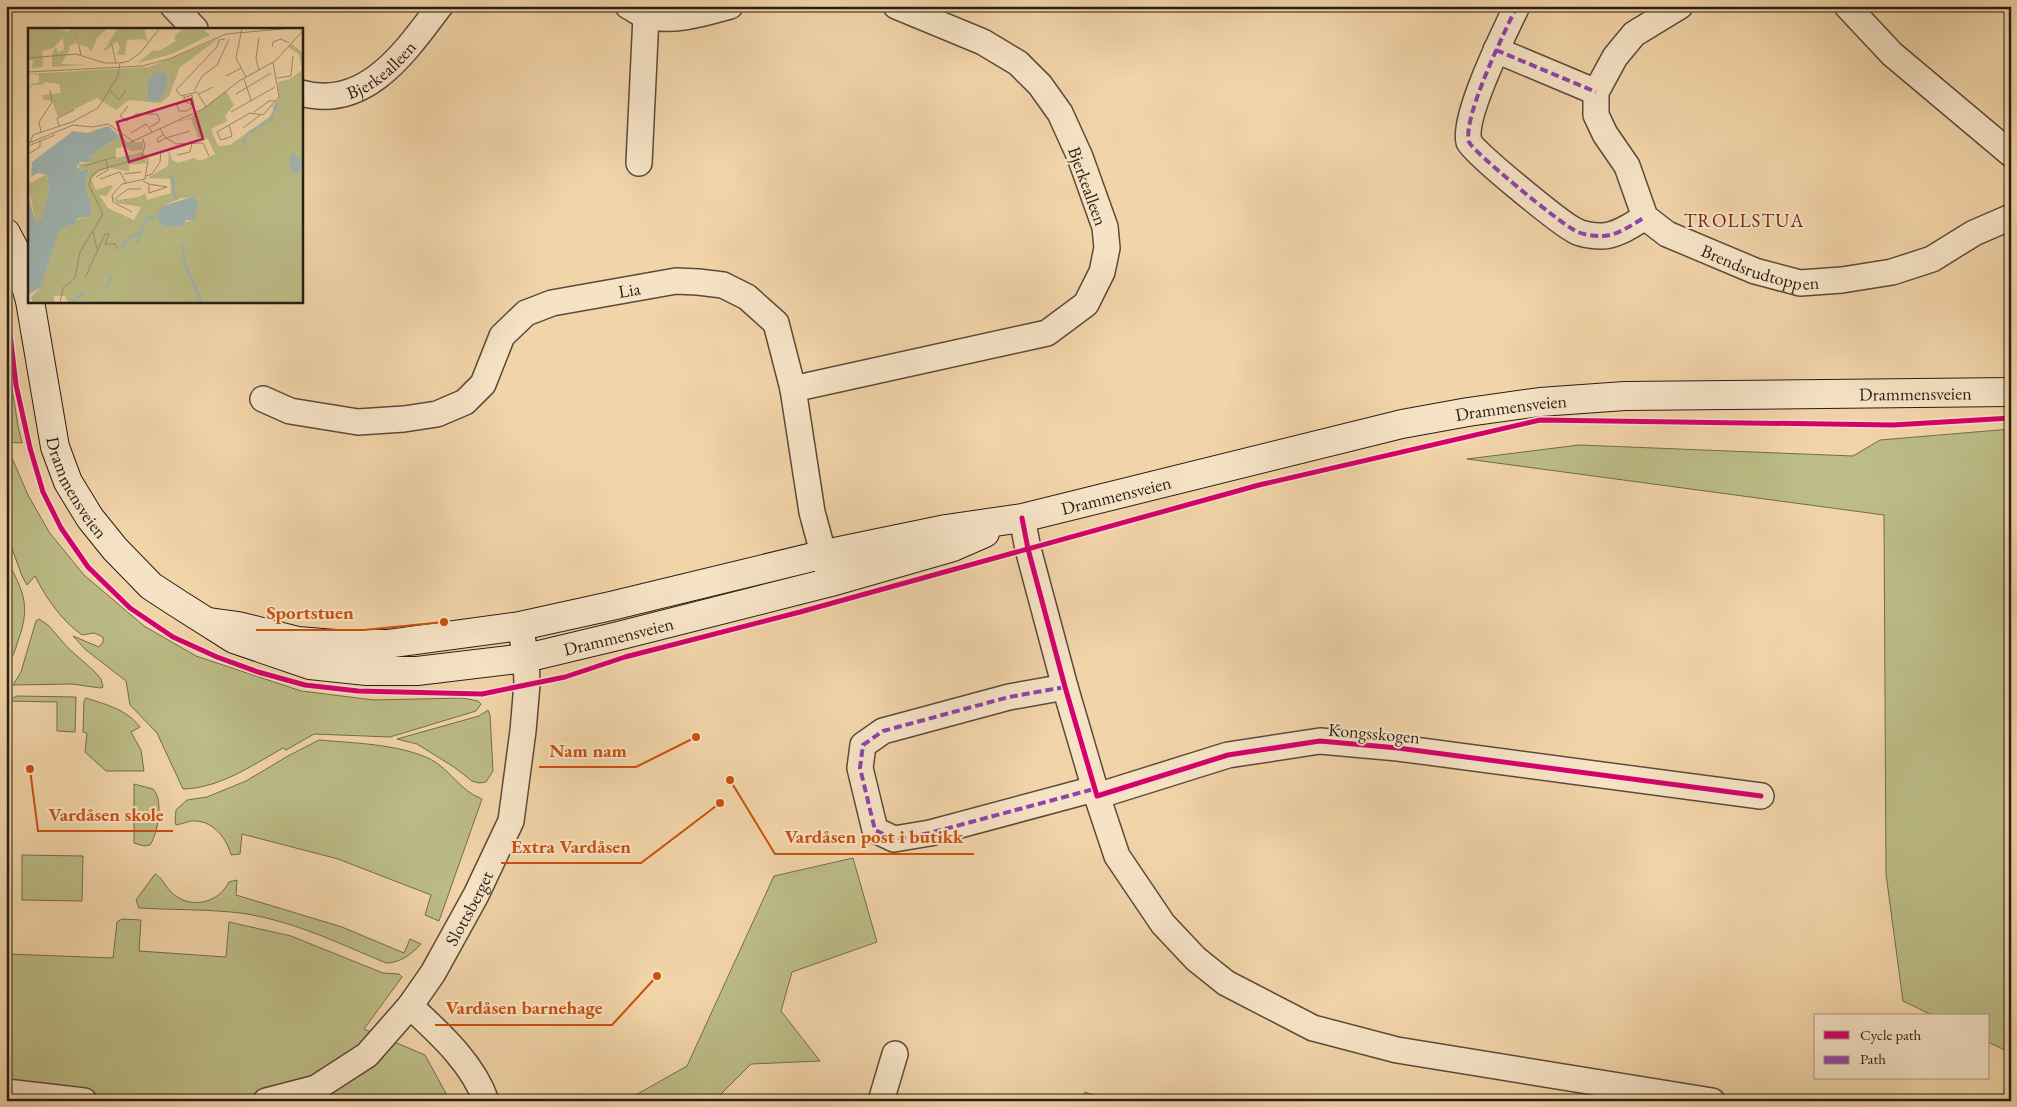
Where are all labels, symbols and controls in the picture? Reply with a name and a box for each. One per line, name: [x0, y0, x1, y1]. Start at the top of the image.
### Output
inset map: [28, 28, 302, 302]
street label: Bjerkealleen: [343, 35, 421, 104]
street label: Bjerkealleen: [1063, 143, 1113, 229]
district label: TROLLSTUA: [1684, 208, 1804, 233]
street label: Brendsrudtoppen: [1698, 238, 1820, 295]
street label: Lia: [616, 276, 643, 303]
street label: Drammensveien: [1859, 381, 1972, 405]
street label: Drammensveien: [1453, 389, 1568, 426]
street label: Drammensveien: [42, 435, 113, 543]
street label: Drammensveien: [1059, 470, 1174, 519]
callout: Sportstuen: [256, 596, 364, 630]
text: Sportstuen: [266, 600, 354, 625]
street label: Drammensveien: [561, 611, 676, 660]
street label: Kongsskogen: [1327, 718, 1421, 749]
callout: Nam nam: [539, 733, 636, 767]
text: Nam nam: [549, 738, 627, 763]
callout: Vardåsen skole: [38, 797, 173, 831]
text: Vardåsen skole: [48, 802, 164, 827]
callout: Vardåsen post i butikk: [775, 820, 974, 854]
text: Vardåsen post i butikk: [784, 824, 964, 849]
callout: Extra Vardåsen: [501, 829, 641, 863]
text: Extra Vardåsen: [511, 834, 631, 859]
street label: Slottsberget: [439, 866, 498, 949]
callout: Vardåsen barnehage: [435, 991, 612, 1025]
text: Vardåsen barnehage: [445, 995, 603, 1020]
legend: [1814, 1014, 1990, 1080]
text: Cycle path: [1860, 1025, 1922, 1044]
text: Path: [1860, 1049, 1886, 1068]

